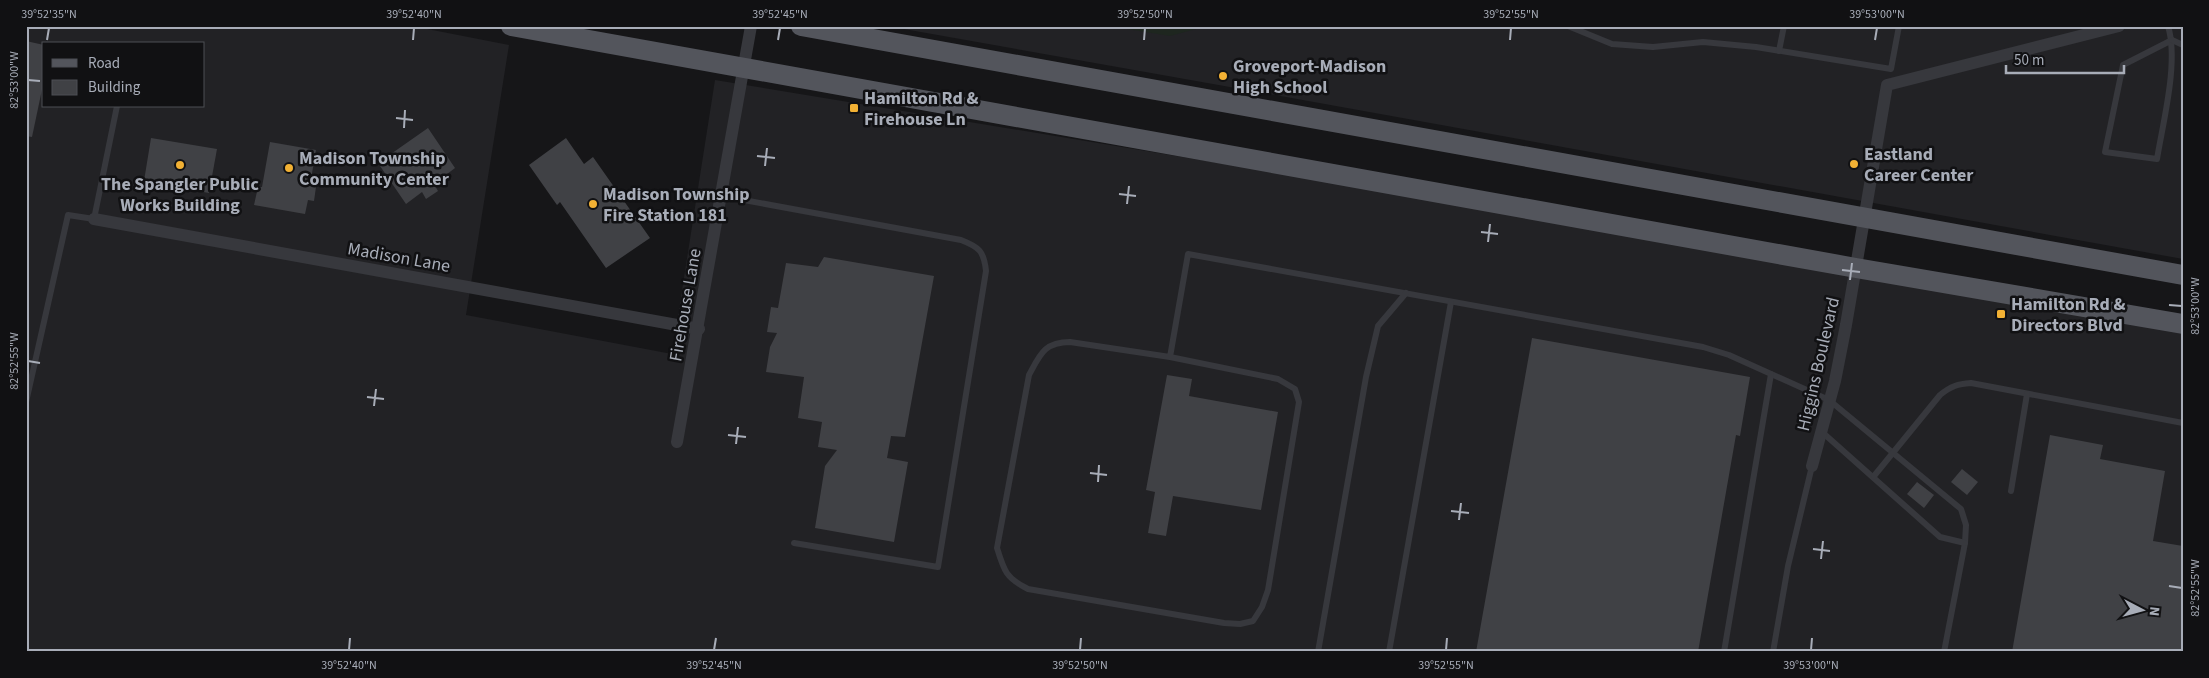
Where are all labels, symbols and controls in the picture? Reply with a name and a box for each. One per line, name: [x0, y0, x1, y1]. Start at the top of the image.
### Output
text: 39°52'35"N: [21, 6, 77, 23]
text: 39°52'40"N: [386, 6, 442, 23]
text: 39°52'45"N: [752, 6, 808, 23]
text: 39°52'50"N: [1117, 6, 1173, 23]
text: 39°52'55"N: [1483, 6, 1539, 23]
text: 39°53'00"N: [1849, 6, 1905, 23]
legend: [42, 42, 205, 108]
scale bar: [2006, 42, 2124, 74]
text: 50 m: [2014, 50, 2044, 71]
text: 82°53'00"W: [6, 51, 23, 109]
text: Road: [88, 53, 120, 74]
place label: Groveport-Madison High School: [1233, 54, 1386, 100]
marker: Groveport-Madison High School: [1217, 70, 1229, 82]
text: Building: [88, 77, 141, 98]
place label: Hamilton Rd & Firehouse Ln: [864, 86, 978, 132]
marker: Hamilton Rd & Firehouse Ln: [848, 102, 860, 114]
place label: Eastland Career Center: [1864, 142, 1974, 188]
place label: Madison Township Community Center: [299, 146, 450, 192]
marker: Eastland Career Center: [1848, 158, 1860, 170]
marker: The Spangler Public Works Building: [174, 159, 186, 171]
marker: Madison Township Community Center: [283, 162, 295, 174]
place label: The Spangler Public Works Building: [101, 172, 259, 218]
place label: Madison Township Fire Station 181: [603, 182, 750, 228]
marker: Madison Township Fire Station 181: [587, 198, 599, 210]
street label: Madison Lane: [346, 236, 452, 279]
street label: Firehouse Lane: [663, 247, 708, 364]
text: 82°53'00"W: [2187, 277, 2204, 335]
place label: Hamilton Rd & Directors Blvd: [2011, 292, 2125, 338]
street label: Higgins Boulevard: [1791, 295, 1846, 433]
marker: Hamilton Rd & Directors Blvd: [1995, 308, 2007, 320]
text: 82°52'55"W: [6, 332, 23, 390]
text: 82°52'55"W: [2187, 559, 2204, 617]
north arrow: [2116, 586, 2166, 636]
text: N: [2144, 606, 2164, 617]
text: 39°52'40"N: [321, 657, 377, 674]
text: 39°52'45"N: [686, 657, 742, 674]
text: 39°52'50"N: [1052, 657, 1108, 674]
text: 39°52'55"N: [1418, 657, 1474, 674]
text: 39°53'00"N: [1783, 657, 1839, 674]

